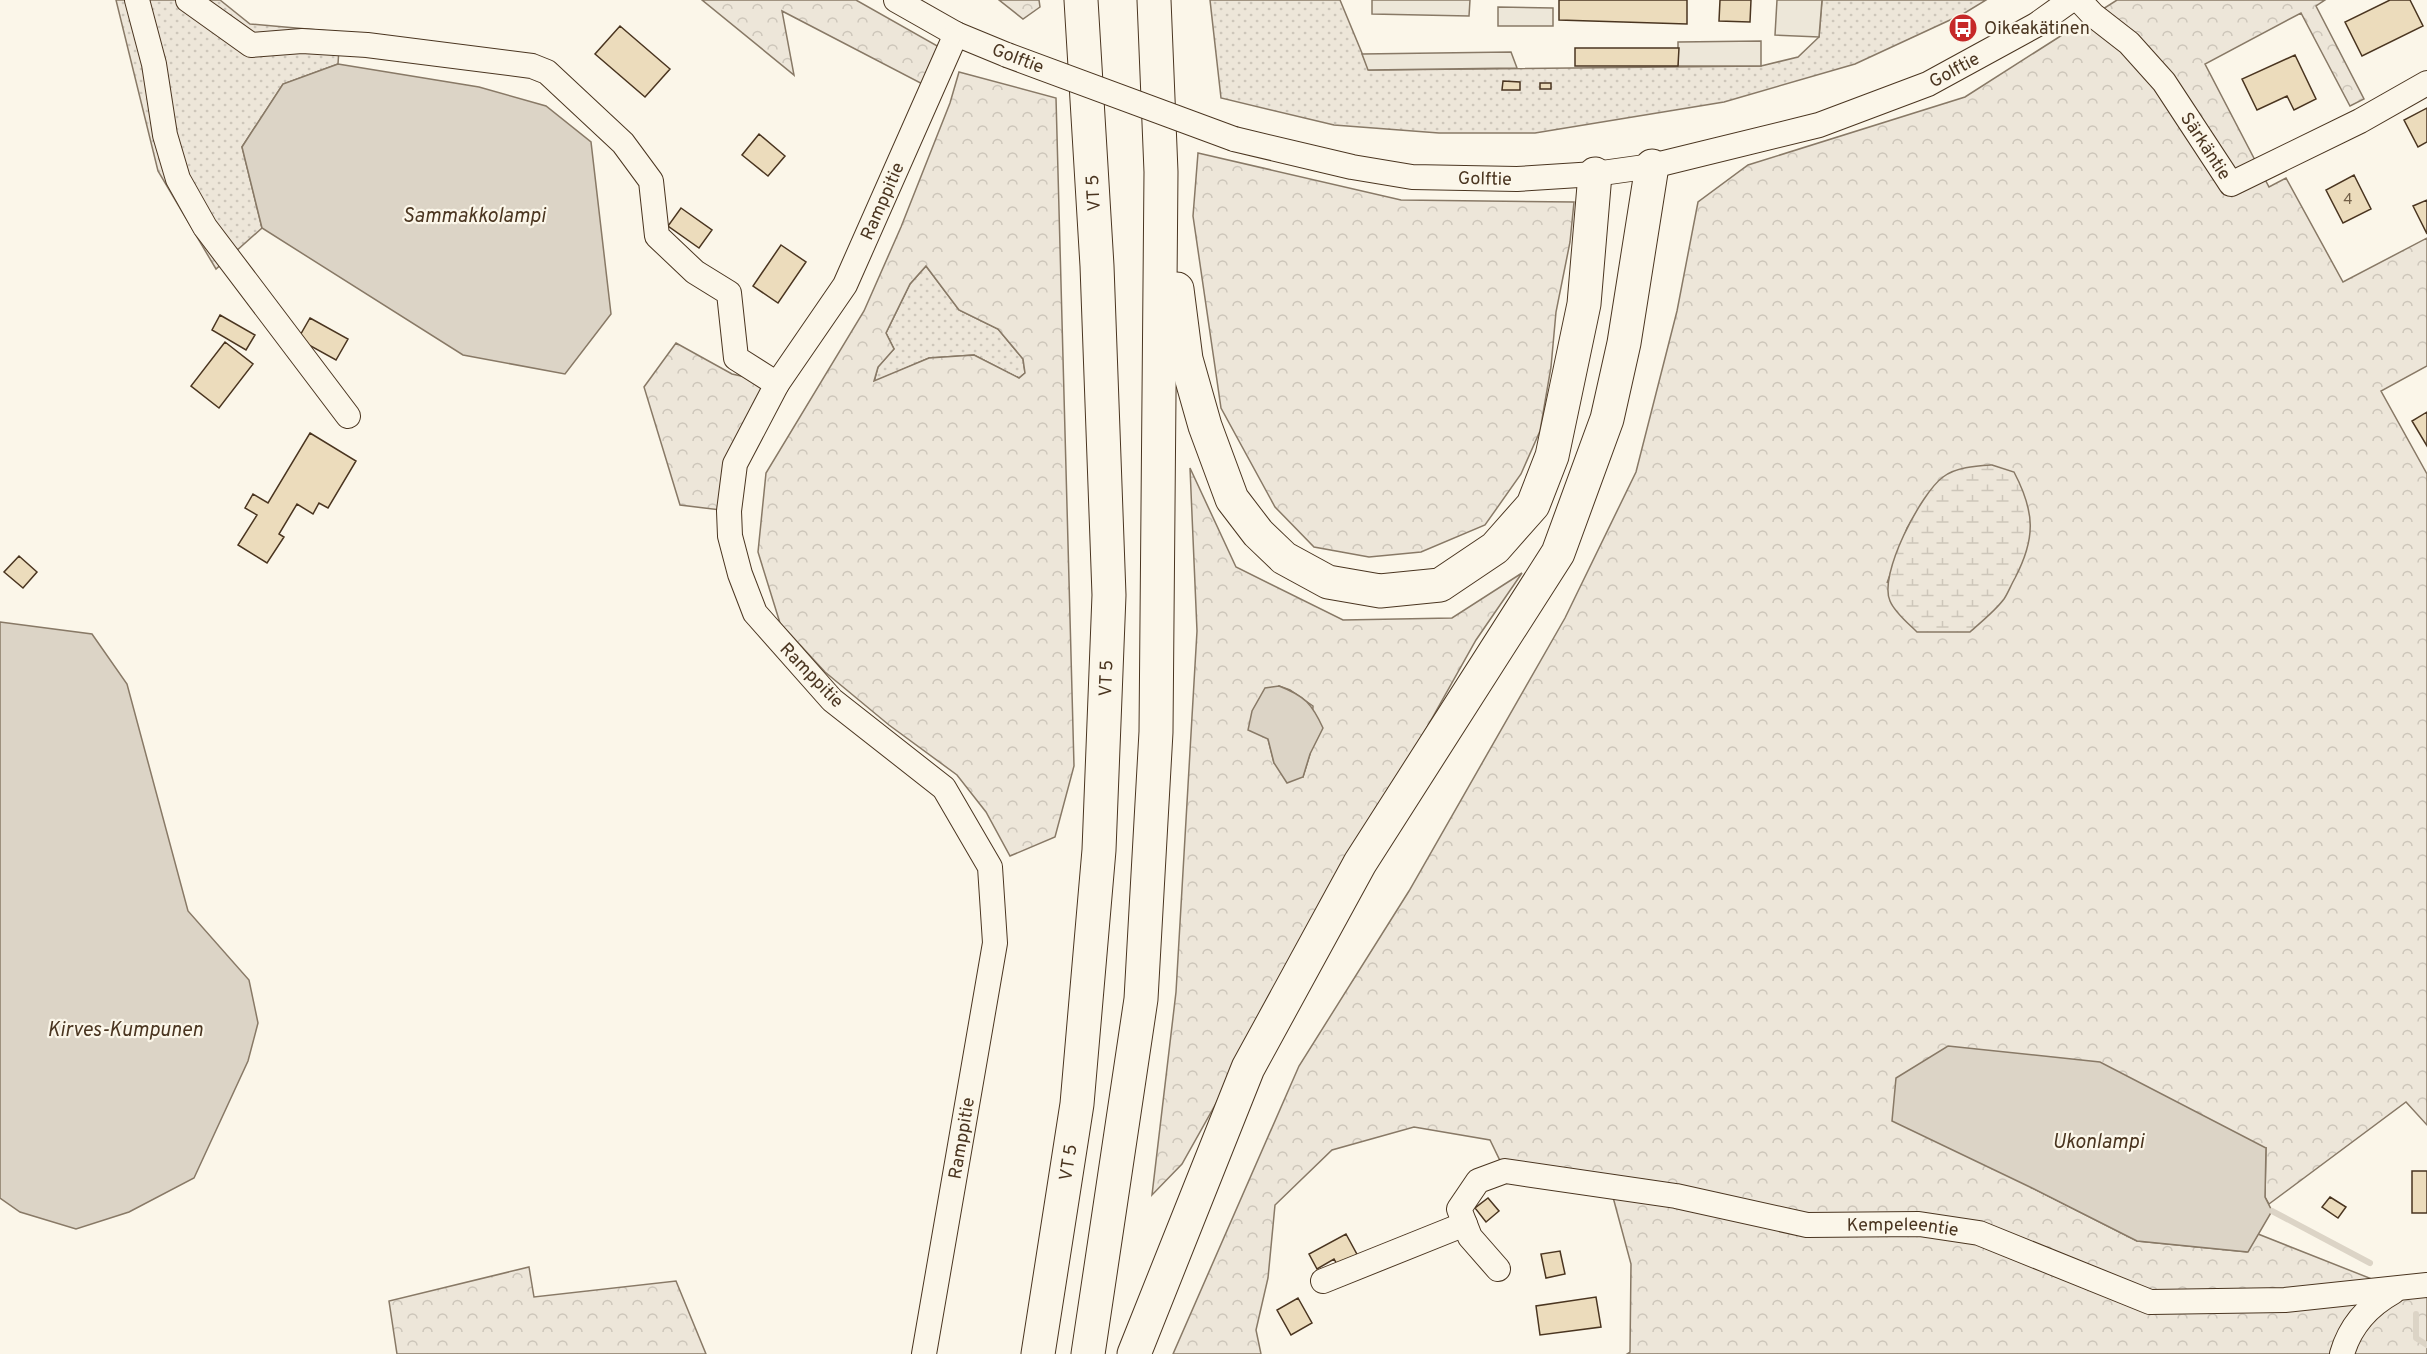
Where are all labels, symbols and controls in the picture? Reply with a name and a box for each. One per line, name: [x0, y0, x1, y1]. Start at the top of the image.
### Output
bus stop icon: Oikeakätinen: [1947, 12, 1979, 44]
place label: Oikeakätinen: [1984, 18, 2090, 41]
street label: Golftie: [988, 39, 1047, 80]
street label: Golftie: [1926, 48, 1984, 94]
street label: Särkäntie: [2174, 109, 2235, 185]
street label: Ramppitie: [856, 159, 911, 244]
street label: Golftie: [1458, 168, 1512, 192]
street label: VT 5: [1082, 174, 1107, 212]
house number: 4: [2343, 191, 2353, 210]
water label: Sammakkolampi: [403, 204, 546, 230]
street label: Ramppitie: [774, 638, 848, 714]
street label: VT 5: [1095, 659, 1119, 697]
water label: Kirves-Kumpunen: [47, 1018, 203, 1044]
street label: Ramppitie: [944, 1096, 981, 1181]
water label: Ukonlampi: [2052, 1130, 2145, 1156]
street label: VT 5: [1055, 1143, 1084, 1182]
street label: Kempeleentie: [1847, 1214, 1960, 1243]

